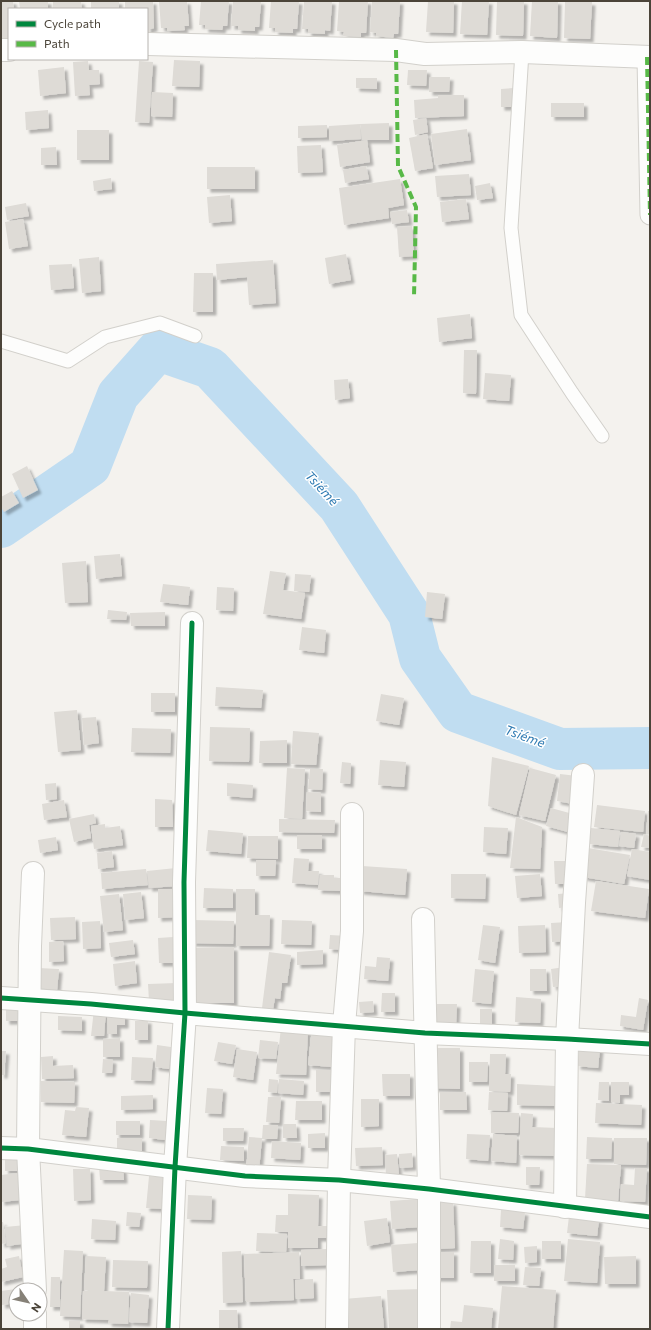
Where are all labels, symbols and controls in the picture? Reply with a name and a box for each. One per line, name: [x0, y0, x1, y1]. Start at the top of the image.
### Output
legend: [8, 8, 148, 60]
text: Cycle path: [44, 16, 101, 30]
text: Path: [44, 36, 70, 50]
water label: Tsiémé: [302, 467, 343, 510]
water label: Tsiémé: [503, 721, 548, 751]
north arrow: [8, 1282, 48, 1322]
text: N: [29, 1301, 44, 1315]

